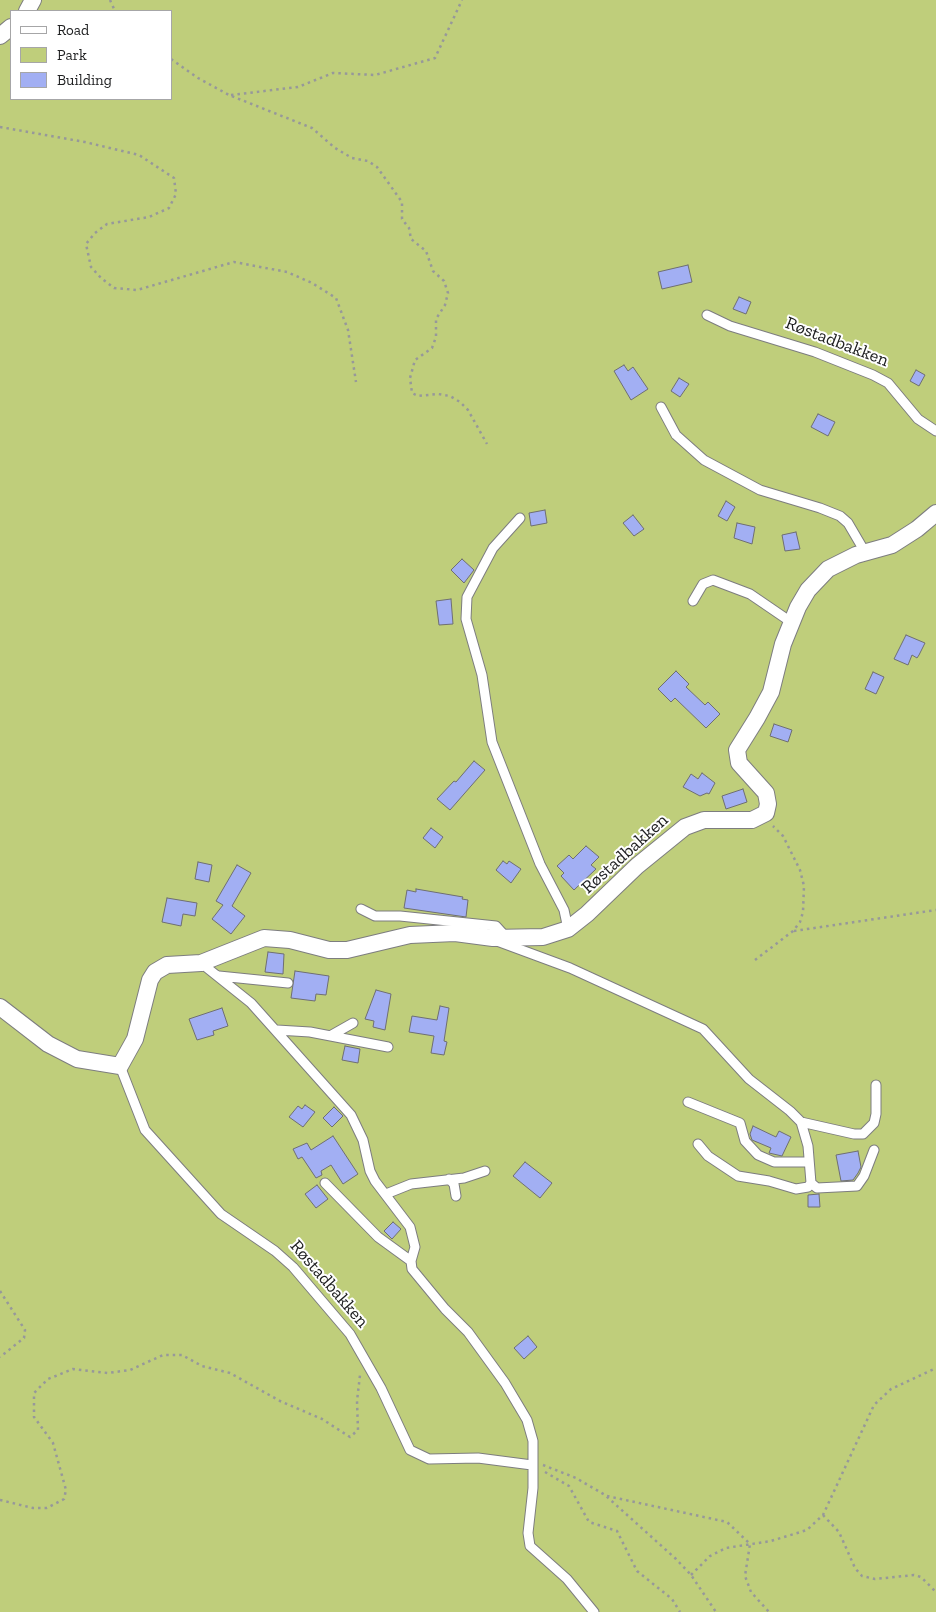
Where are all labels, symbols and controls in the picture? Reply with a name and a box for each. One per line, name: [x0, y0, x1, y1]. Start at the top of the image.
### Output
legend: [10, 10, 172, 100]
text: Road: [57, 21, 89, 39]
text: Park: [57, 46, 87, 64]
text: Building: [57, 71, 112, 89]
street label: Røstadbakken: [782, 312, 892, 372]
street label: Røstadbakken: [577, 810, 673, 898]
street label: Røstadbakken: [285, 1236, 373, 1332]

